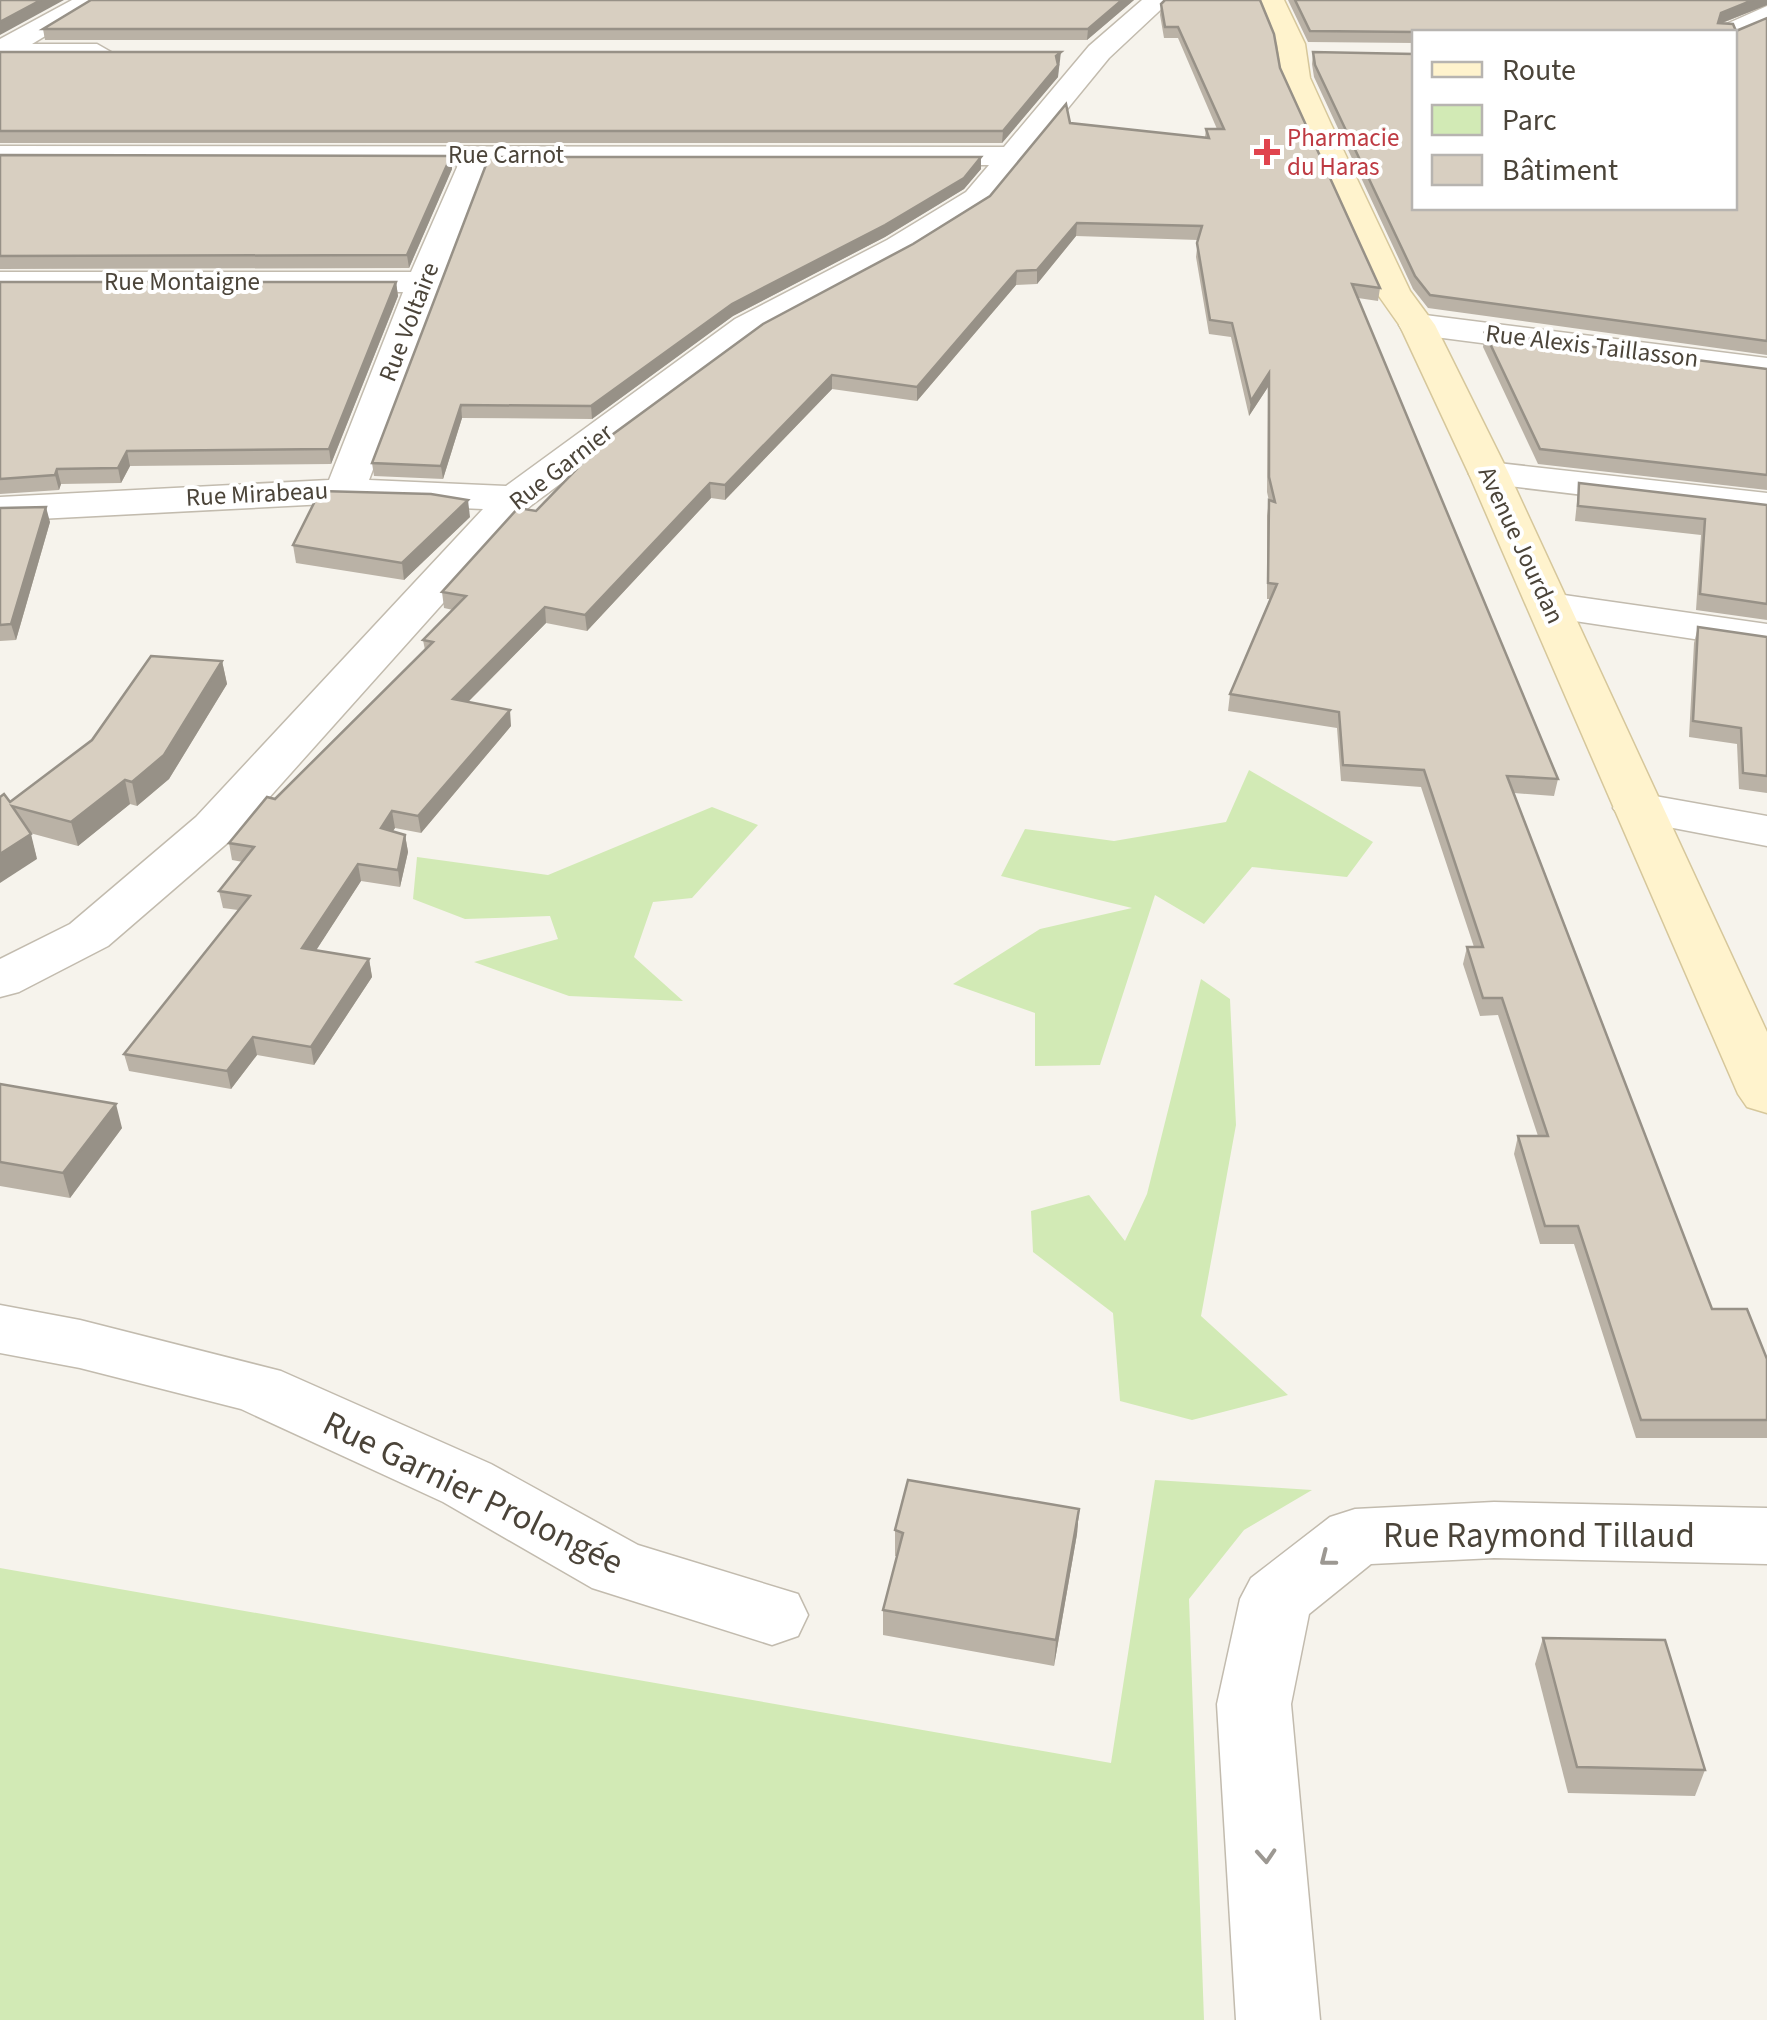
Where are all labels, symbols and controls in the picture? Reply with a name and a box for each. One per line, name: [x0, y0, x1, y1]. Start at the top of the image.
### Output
legend: [1412, 30, 1737, 210]
text: Route: [1502, 49, 1576, 92]
text: Parc: [1502, 99, 1557, 142]
place label: Pharmacie du Haras: [1287, 120, 1399, 185]
street label: Rue Carnot: [448, 137, 565, 173]
marker: Pharmacie du Haras: [1256, 141, 1278, 163]
text: Bâtiment: [1502, 149, 1618, 192]
street label: Rue Voltaire: [370, 257, 448, 387]
street label: Rue Montaigne: [104, 264, 260, 300]
street label: Rue Alexis Taillasson: [1484, 315, 1700, 377]
street label: Rue Garnier: [502, 415, 621, 519]
street label: Avenue Jourdan: [1469, 460, 1573, 630]
street label: Rue Mirabeau: [185, 472, 329, 516]
street label: Rue Garnier Prolongée: [314, 1399, 632, 1587]
street label: Rue Raymond Tillaud: [1383, 1511, 1695, 1561]
one-way arrow: [1321, 1547, 1339, 1565]
one-way arrow: [1254, 1849, 1276, 1865]

